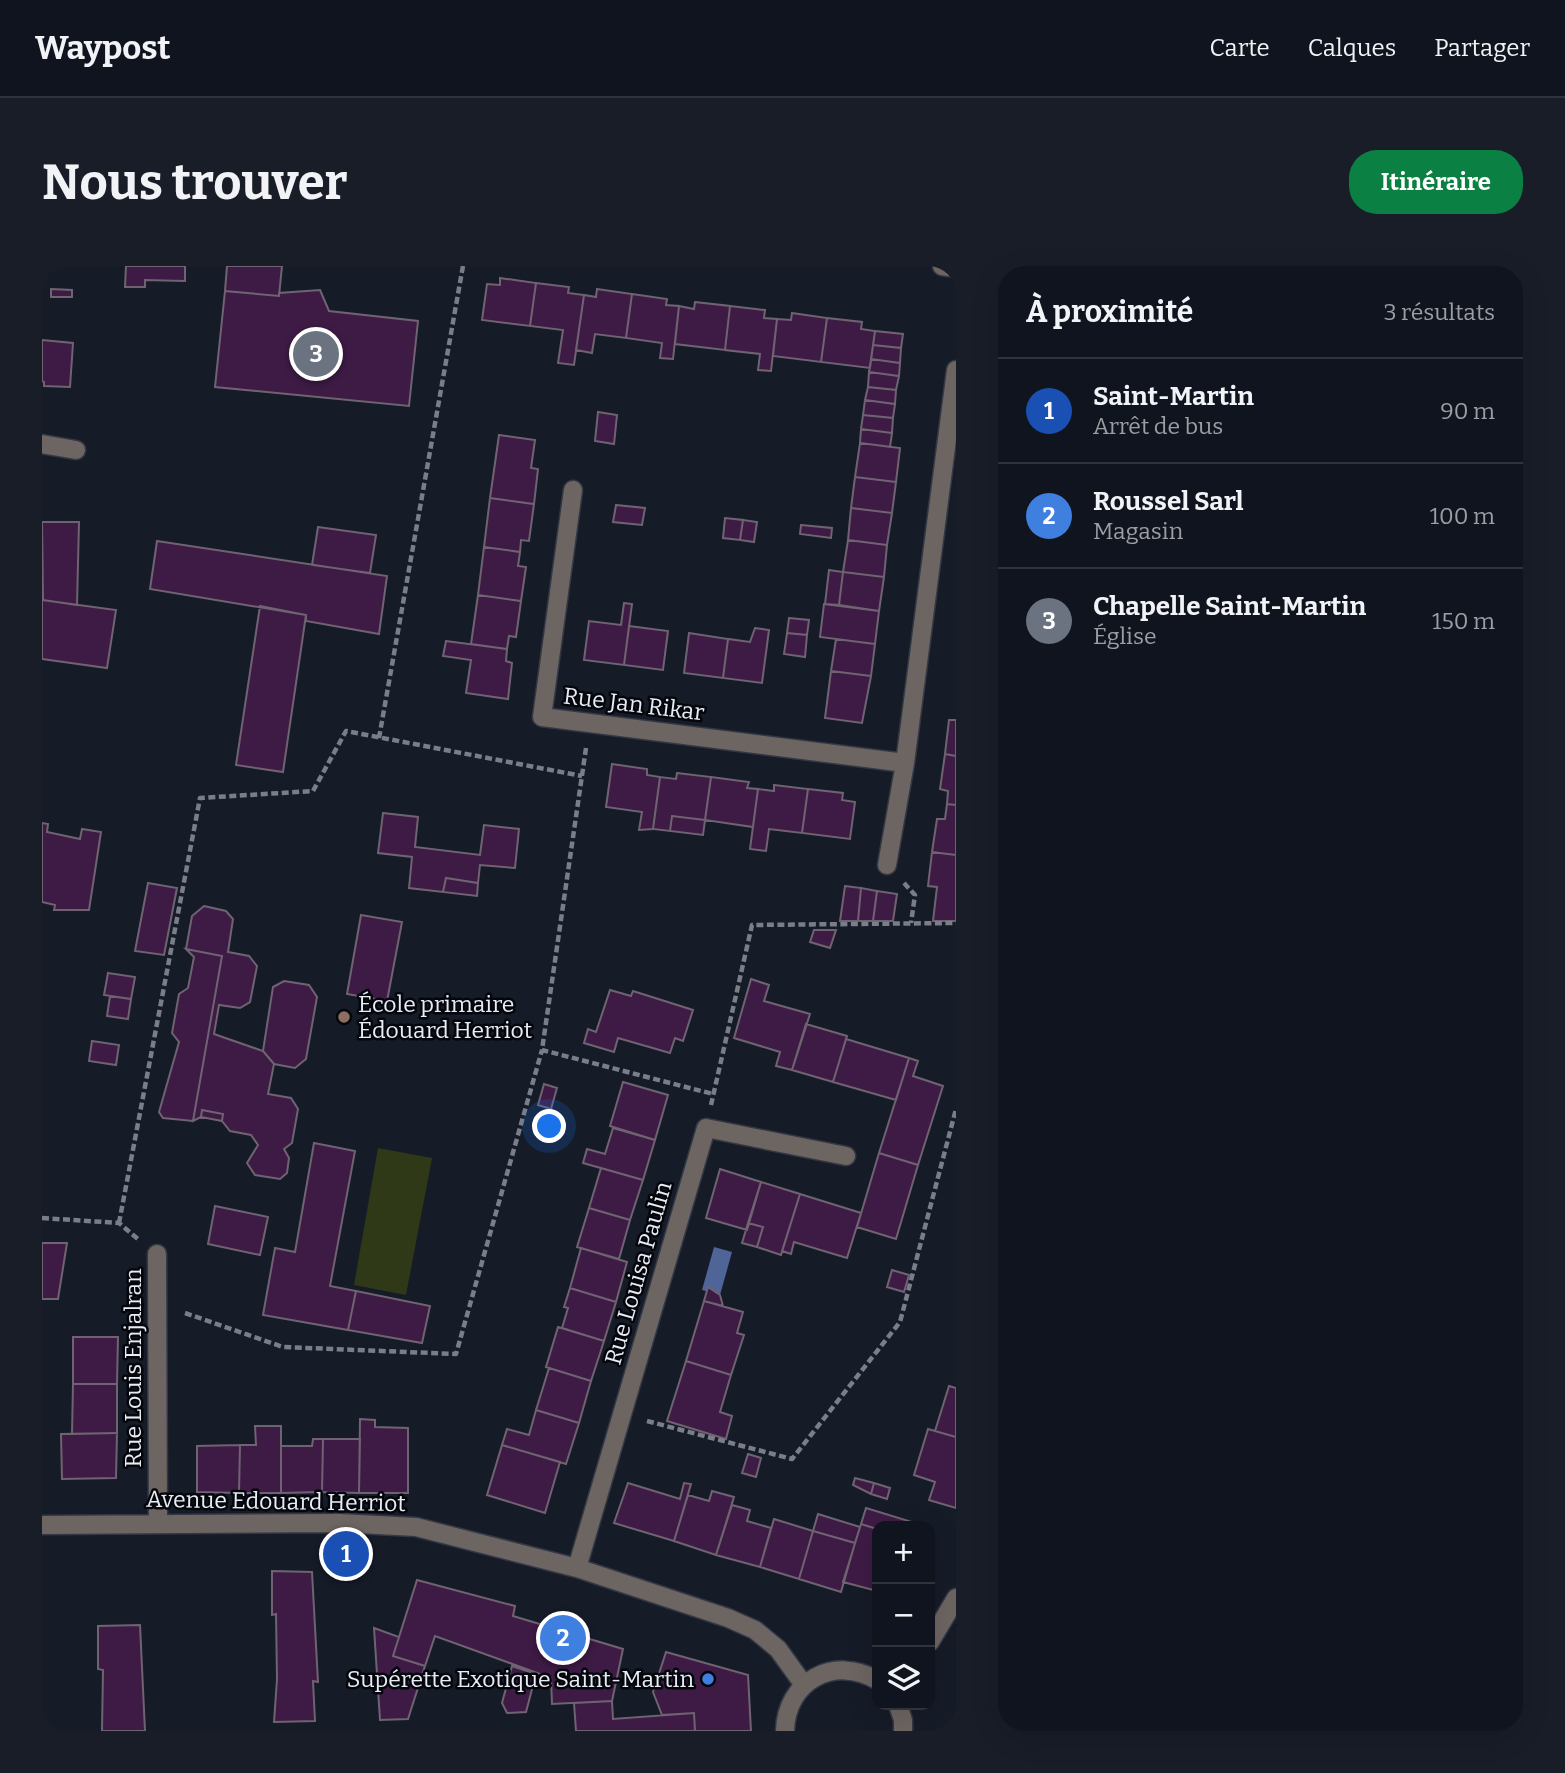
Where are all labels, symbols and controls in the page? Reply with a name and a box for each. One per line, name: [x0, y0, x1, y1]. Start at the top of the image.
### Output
text: Waypost: [35, 28, 171, 68]
text: Carte: [1210, 34, 1270, 62]
text: Calques: [1308, 34, 1396, 62]
text: Partager: [1434, 34, 1530, 62]
button: Itinéraire: [1349, 150, 1523, 214]
text: Nous trouver: [42, 153, 348, 212]
text: À proximité: [1026, 294, 1193, 330]
text: 3 résultats: [1383, 298, 1495, 326]
pin: 3: [293, 328, 339, 380]
text: Saint-Martin: [1093, 381, 1254, 412]
text: 1: [1044, 397, 1054, 425]
text: 90 m: [1440, 397, 1495, 425]
text: Arrêt de bus: [1093, 412, 1223, 440]
text: Roussel Sarl: [1093, 486, 1244, 517]
text: 2: [1043, 502, 1055, 530]
text: 100 m: [1430, 502, 1495, 530]
text: Magasin: [1093, 517, 1183, 545]
text: Chapelle Saint-Martin: [1093, 591, 1366, 622]
text: 3: [1042, 607, 1056, 635]
text: 150 m: [1432, 607, 1495, 635]
text: Église: [1093, 622, 1156, 650]
street label: Rue Jan Rikar: [562, 681, 706, 727]
place label: École primaire Édouard Herriot: [358, 990, 532, 1044]
marker: École primaire Édouard Herriot: [336, 1009, 352, 1025]
your location: [532, 1109, 566, 1143]
street label: Rue Louisa Paulin: [598, 1178, 678, 1368]
street label: Rue Louis Enjalran: [119, 1268, 147, 1468]
street label: Avenue Edouard Herriot: [146, 1485, 406, 1517]
map controls: [872, 1521, 935, 1710]
button: +: [872, 1521, 935, 1584]
pin: 1: [323, 1528, 369, 1580]
button: −: [872, 1584, 935, 1647]
pin: 2: [540, 1612, 586, 1664]
button: layers: [872, 1647, 935, 1710]
place label: Supérette Exotique Saint-Martin: [347, 1665, 694, 1693]
marker: Supérette Exotique Saint-Martin: [700, 1671, 716, 1687]

